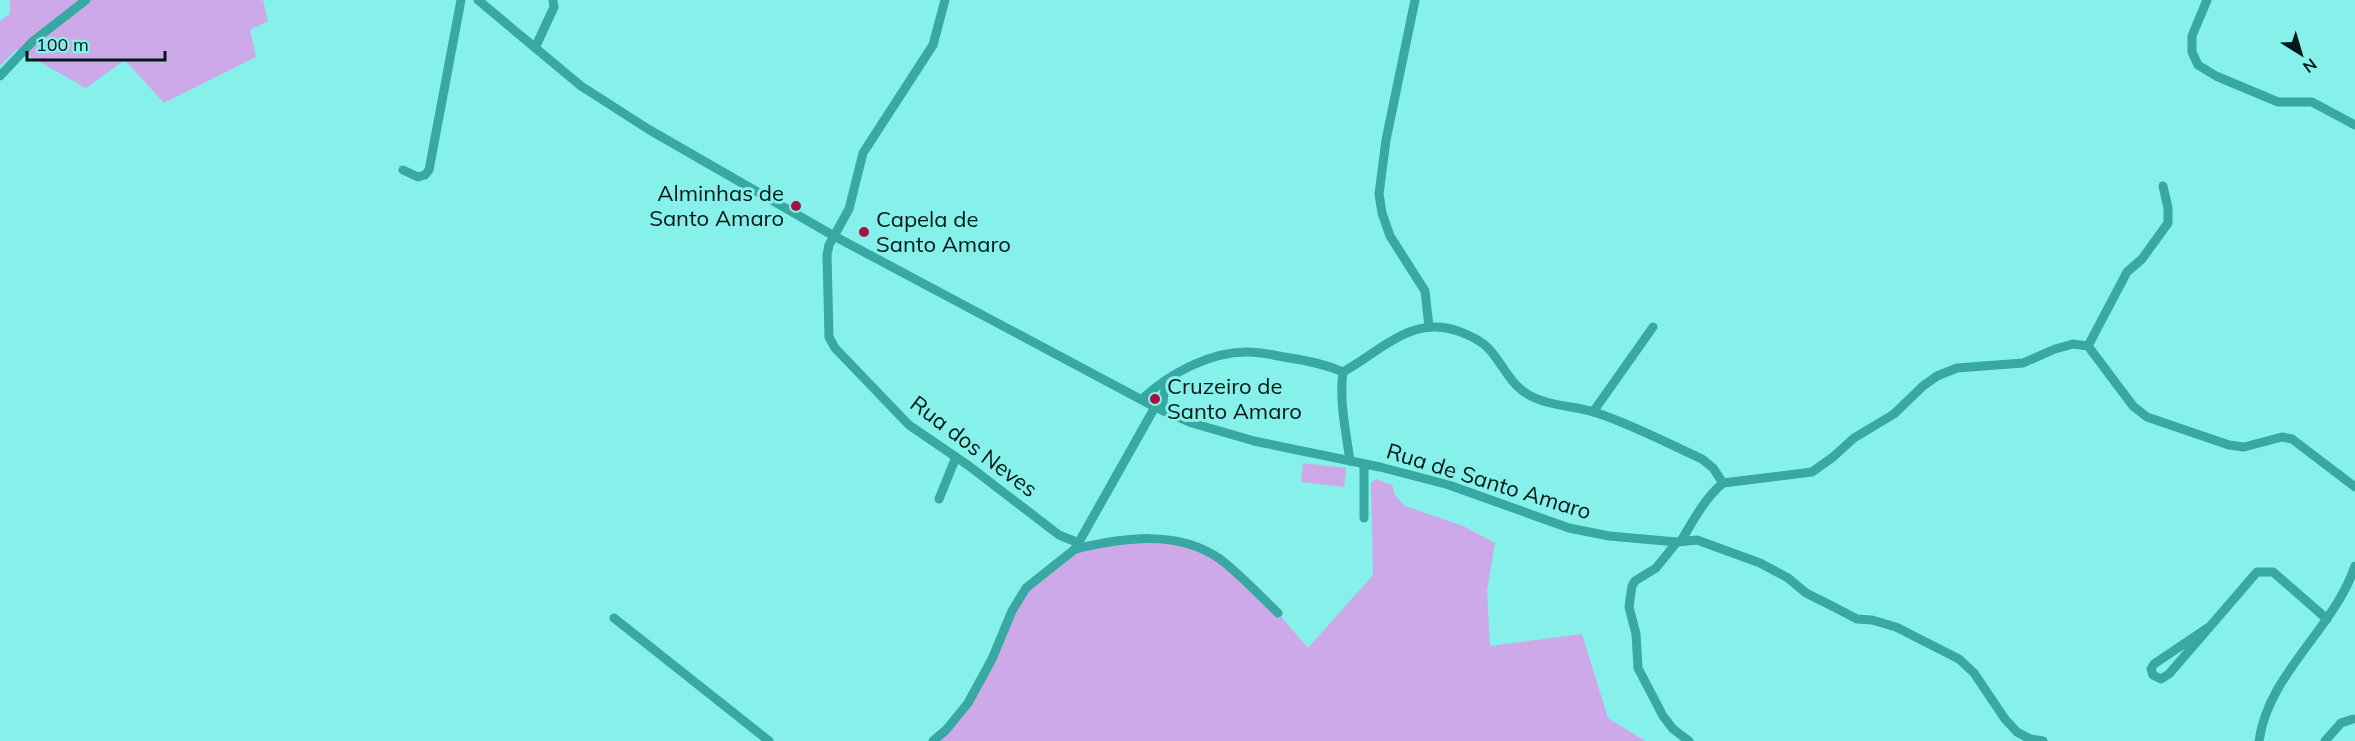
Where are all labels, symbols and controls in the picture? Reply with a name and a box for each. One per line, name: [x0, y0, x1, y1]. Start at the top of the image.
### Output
scale bar: [27, 24, 165, 62]
north arrow: [2271, 24, 2331, 84]
text: 100 m: [36, 33, 89, 56]
text: N: [2299, 54, 2321, 78]
place label: Alminhas de Santo Amaro: [649, 179, 784, 232]
marker: Alminhas de Santo Amaro: [789, 199, 803, 213]
place label: Capela de Santo Amaro: [876, 205, 1011, 258]
marker: Capela de Santo Amaro: [857, 225, 871, 239]
place label: Cruzeiro de Santo Amaro: [1167, 372, 1302, 425]
street label: Rua dos Neves: [905, 389, 1043, 503]
marker: Cruzeiro de Santo Amaro: [1148, 392, 1162, 406]
street label: Rua de Santo Amaro: [1383, 437, 1595, 525]

